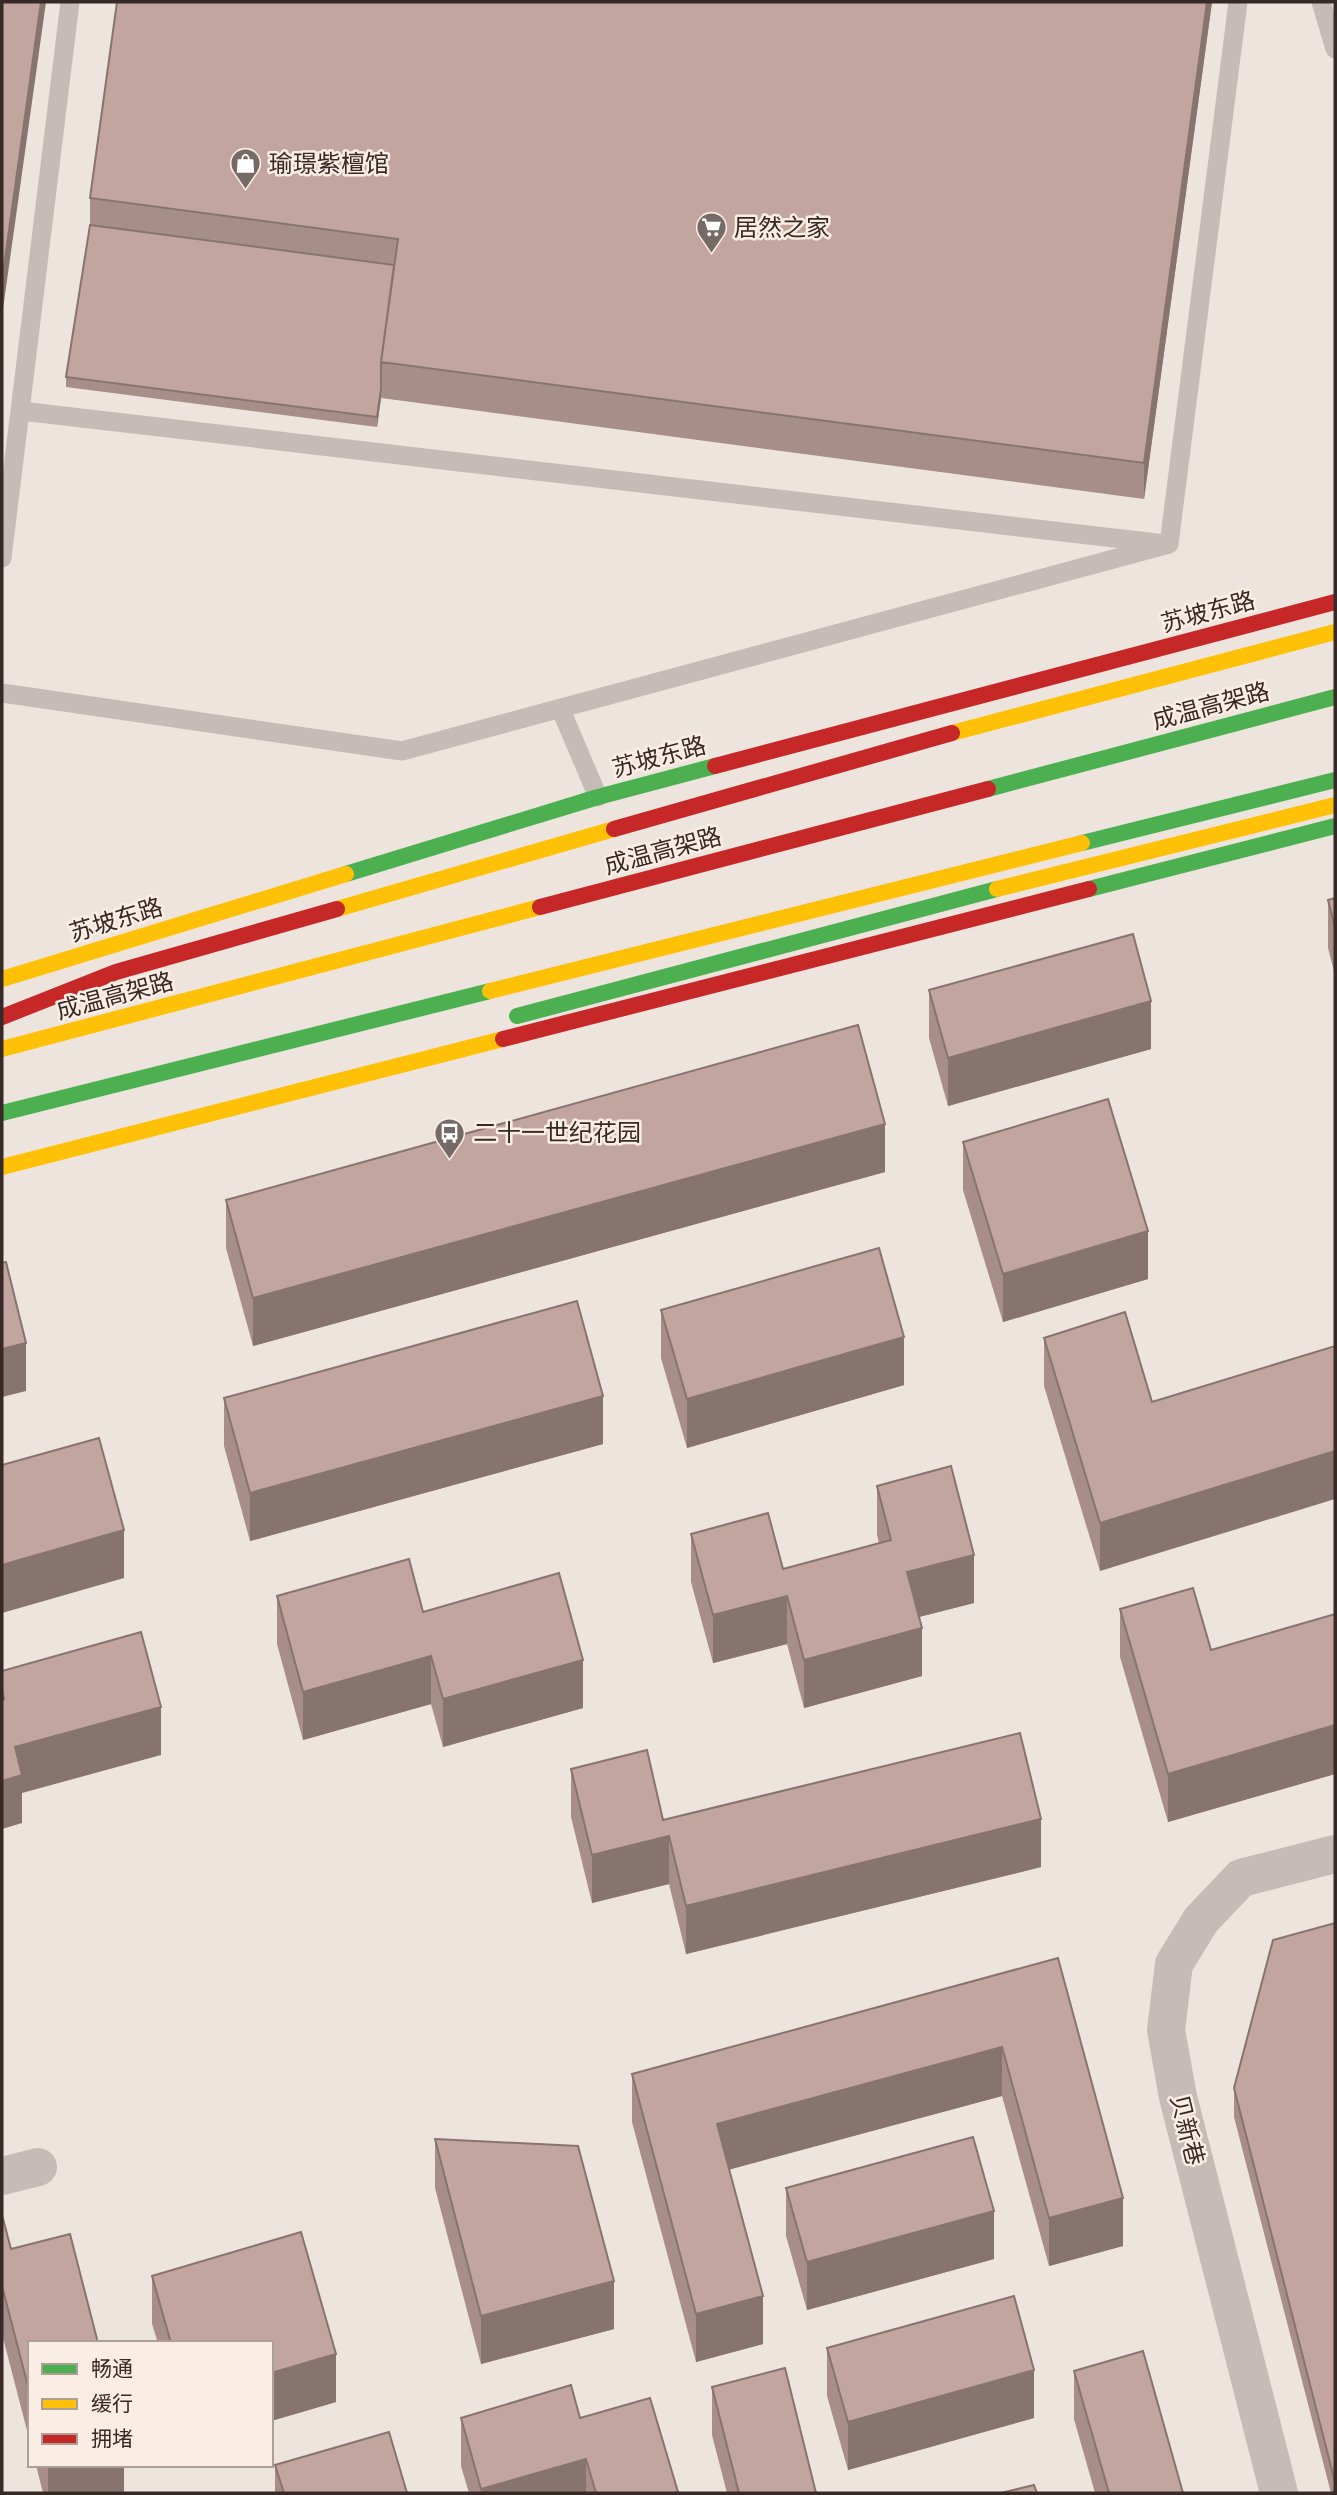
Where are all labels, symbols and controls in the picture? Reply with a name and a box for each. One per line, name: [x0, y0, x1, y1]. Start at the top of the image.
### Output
place label: 瑜璟紫檀馆: [269, 146, 389, 179]
shop icon: 瑜璟紫檀馆: [229, 147, 263, 191]
place label: 居然之家: [734, 210, 830, 243]
supermarket icon: 居然之家: [694, 211, 728, 255]
street label: 苏坡东路: [1157, 582, 1258, 639]
street label: 成温高架路: [1148, 673, 1273, 736]
street label: 苏坡东路: [608, 727, 709, 784]
street label: 成温高架路: [600, 818, 725, 881]
street label: 苏坡东路: [65, 889, 166, 948]
street label: 成温高架路: [52, 963, 177, 1026]
place label: 二十一世纪花园: [473, 1115, 641, 1148]
bus stop icon: 二十一世纪花园: [433, 1116, 467, 1160]
street label: 贝新巷: [1164, 2091, 1213, 2169]
legend: [28, 2341, 273, 2467]
text: 畅通: [91, 2354, 133, 2382]
text: 缓行: [91, 2389, 133, 2417]
text: 拥堵: [91, 2424, 133, 2452]

